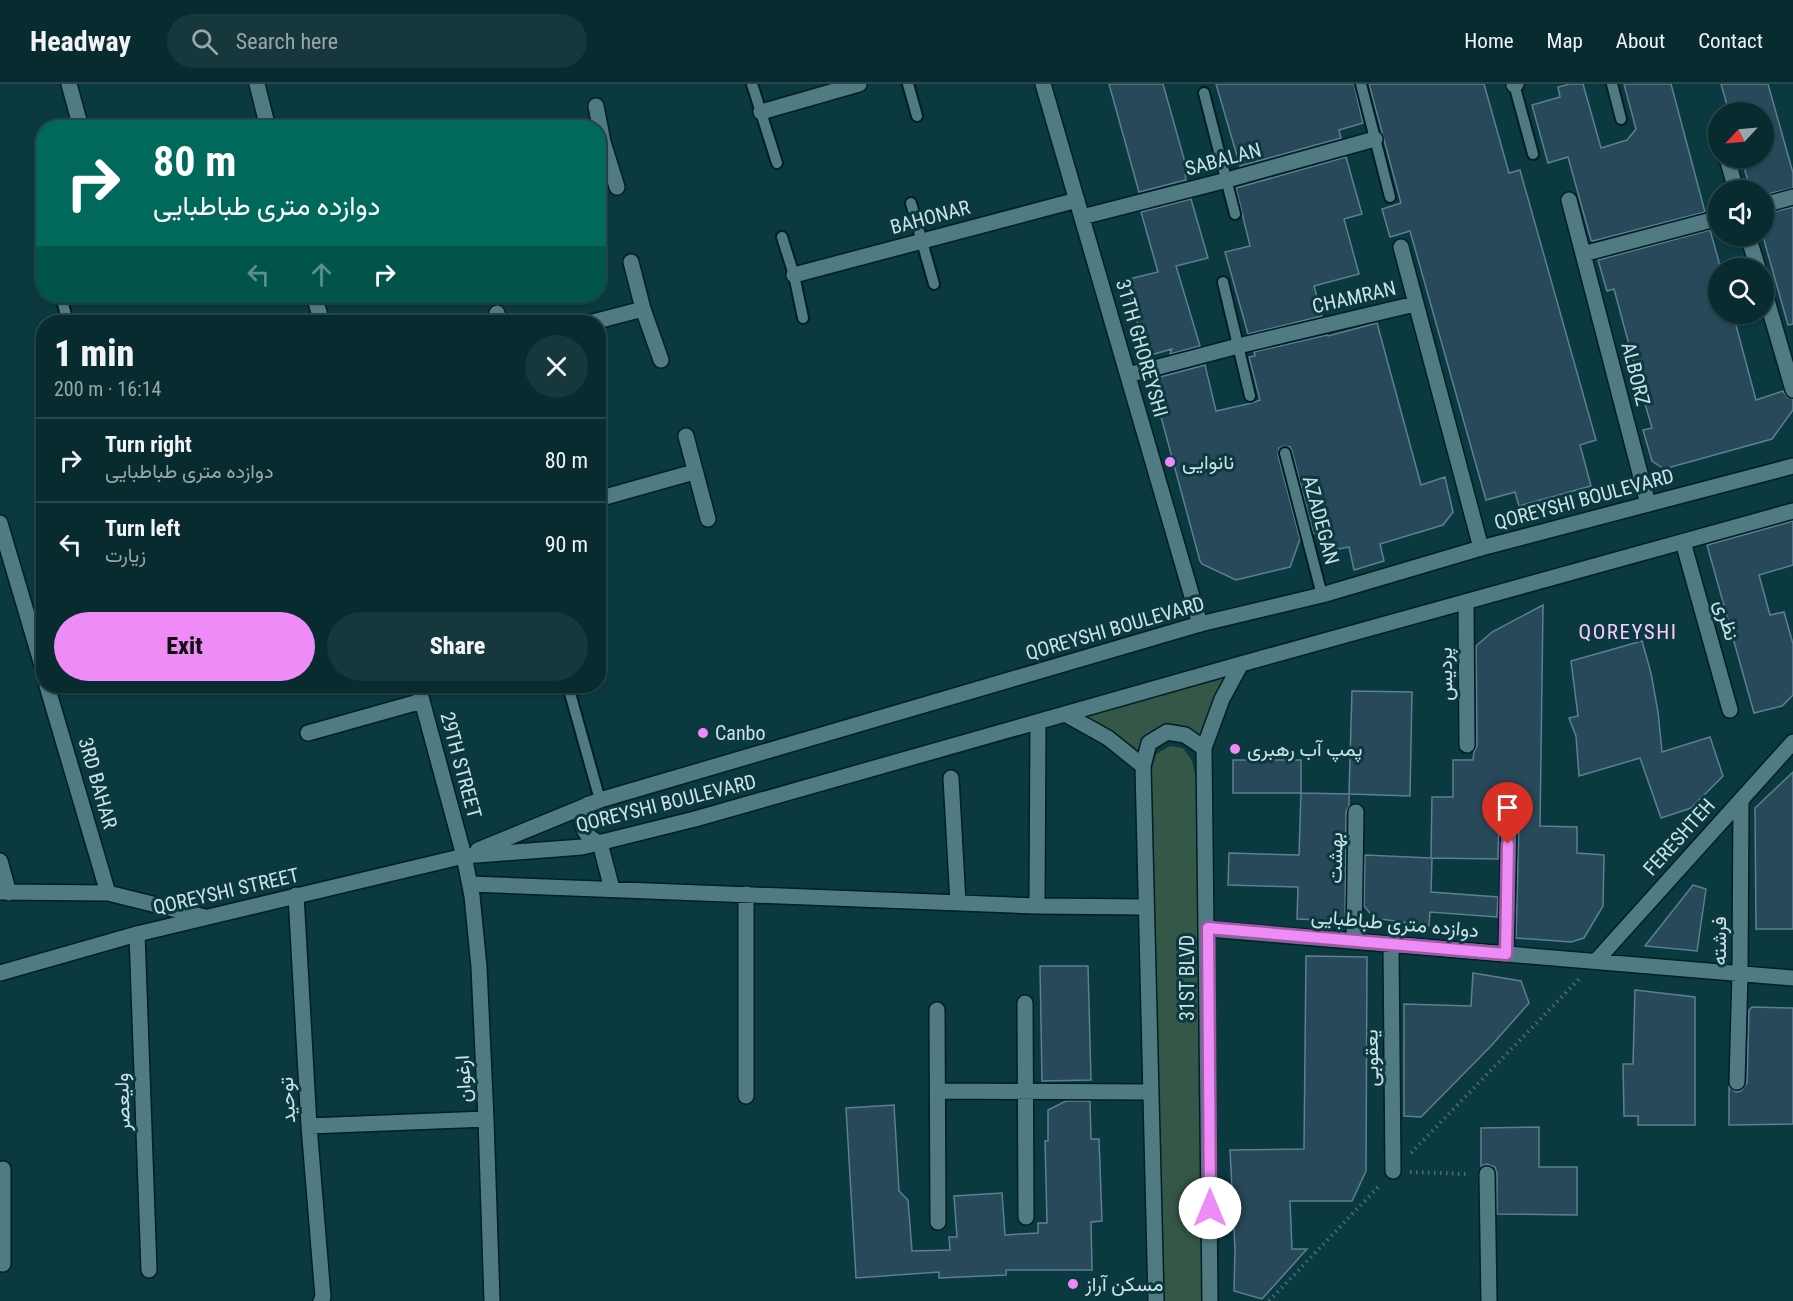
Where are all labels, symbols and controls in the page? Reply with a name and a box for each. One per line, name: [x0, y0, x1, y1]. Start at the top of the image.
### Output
search box: [167, 14, 587, 68]
text: Headway: [30, 25, 131, 58]
icon: search: [188, 25, 221, 58]
text: Search here: [236, 29, 338, 54]
text: Home: [1464, 29, 1514, 53]
text: Map: [1547, 29, 1583, 53]
text: About: [1616, 29, 1665, 53]
text: Contact: [1698, 29, 1763, 53]
north arrow: [1708, 102, 1774, 168]
map controls: [1708, 102, 1774, 324]
text: 80 m: [153, 137, 236, 186]
street label: SABALAN: [1182, 137, 1264, 181]
icon: right: [54, 144, 132, 222]
button: sound: [1708, 180, 1774, 246]
text: دوازده متری طباطبایی: [153, 190, 380, 222]
street label: BAHONAR: [887, 195, 973, 239]
icon: left: [242, 258, 275, 291]
icon: ahead: [305, 258, 338, 291]
icon: right: [368, 258, 401, 291]
button: search: [1708, 258, 1774, 324]
street label: 31TH GHOREYSHI: [1111, 276, 1173, 420]
street label: CHAMRAN: [1310, 276, 1398, 318]
text: 1 min: [54, 333, 134, 375]
button: close: [525, 335, 588, 398]
street label: ALBORZ: [1616, 340, 1656, 408]
text: 200 m · 16:14: [54, 377, 161, 401]
text: Turn right: [105, 432, 192, 457]
icon: right: [54, 444, 87, 477]
text: 80 m: [545, 448, 588, 473]
place label: نانوایی: [1182, 450, 1234, 475]
marker: نانوایی: [1163, 455, 1177, 469]
text: دوازده متری طباطبایی: [105, 459, 273, 483]
street label: QOREYSHI BOULEVARD: [1492, 463, 1676, 535]
street label: AZADEGAN: [1298, 473, 1344, 567]
text: Turn left: [105, 516, 180, 541]
icon: left: [54, 528, 87, 561]
text: 90 m: [545, 532, 588, 557]
text: زیارت: [105, 543, 146, 567]
street label: QOREYSHI BOULEVARD: [1023, 591, 1207, 665]
street label: نظری: [1709, 597, 1744, 643]
button: Exit: [54, 612, 315, 681]
button: Share: [327, 612, 588, 681]
district label: QOREYSHI: [1579, 620, 1677, 644]
street label: پردیس: [1433, 647, 1459, 701]
street label: 29TH STREET: [435, 709, 487, 821]
place label: Canbo: [715, 721, 766, 745]
marker: Canbo: [696, 726, 710, 740]
street label: 3RD BAHAR: [74, 735, 123, 832]
place label: پمپ آب رهبری: [1247, 737, 1363, 763]
marker: پمپ آب رهبری: [1228, 742, 1242, 756]
street label: QOREYSHI BOULEVARD: [573, 769, 759, 837]
pin: [1482, 782, 1533, 844]
icon: arrive: [1491, 791, 1524, 824]
street label: FERESHTEH: [1638, 794, 1720, 880]
street label: بهشت: [1323, 832, 1348, 884]
street label: QOREYSHI STREET: [151, 863, 301, 919]
street label: دوازده متری طباطبایی: [1310, 904, 1480, 943]
street label: فرشته: [1707, 916, 1732, 966]
street label: 31ST BLVD: [1175, 935, 1199, 1021]
street label: یعقوبی: [1359, 1029, 1384, 1087]
street label: ارغوان: [450, 1055, 477, 1103]
street label: ولیعصر: [109, 1072, 136, 1133]
street label: توحید: [274, 1076, 301, 1124]
position arrow: [1178, 1176, 1242, 1240]
place label: مسکن آراز: [1084, 1272, 1163, 1297]
marker: مسکن آراز: [1066, 1277, 1080, 1291]

